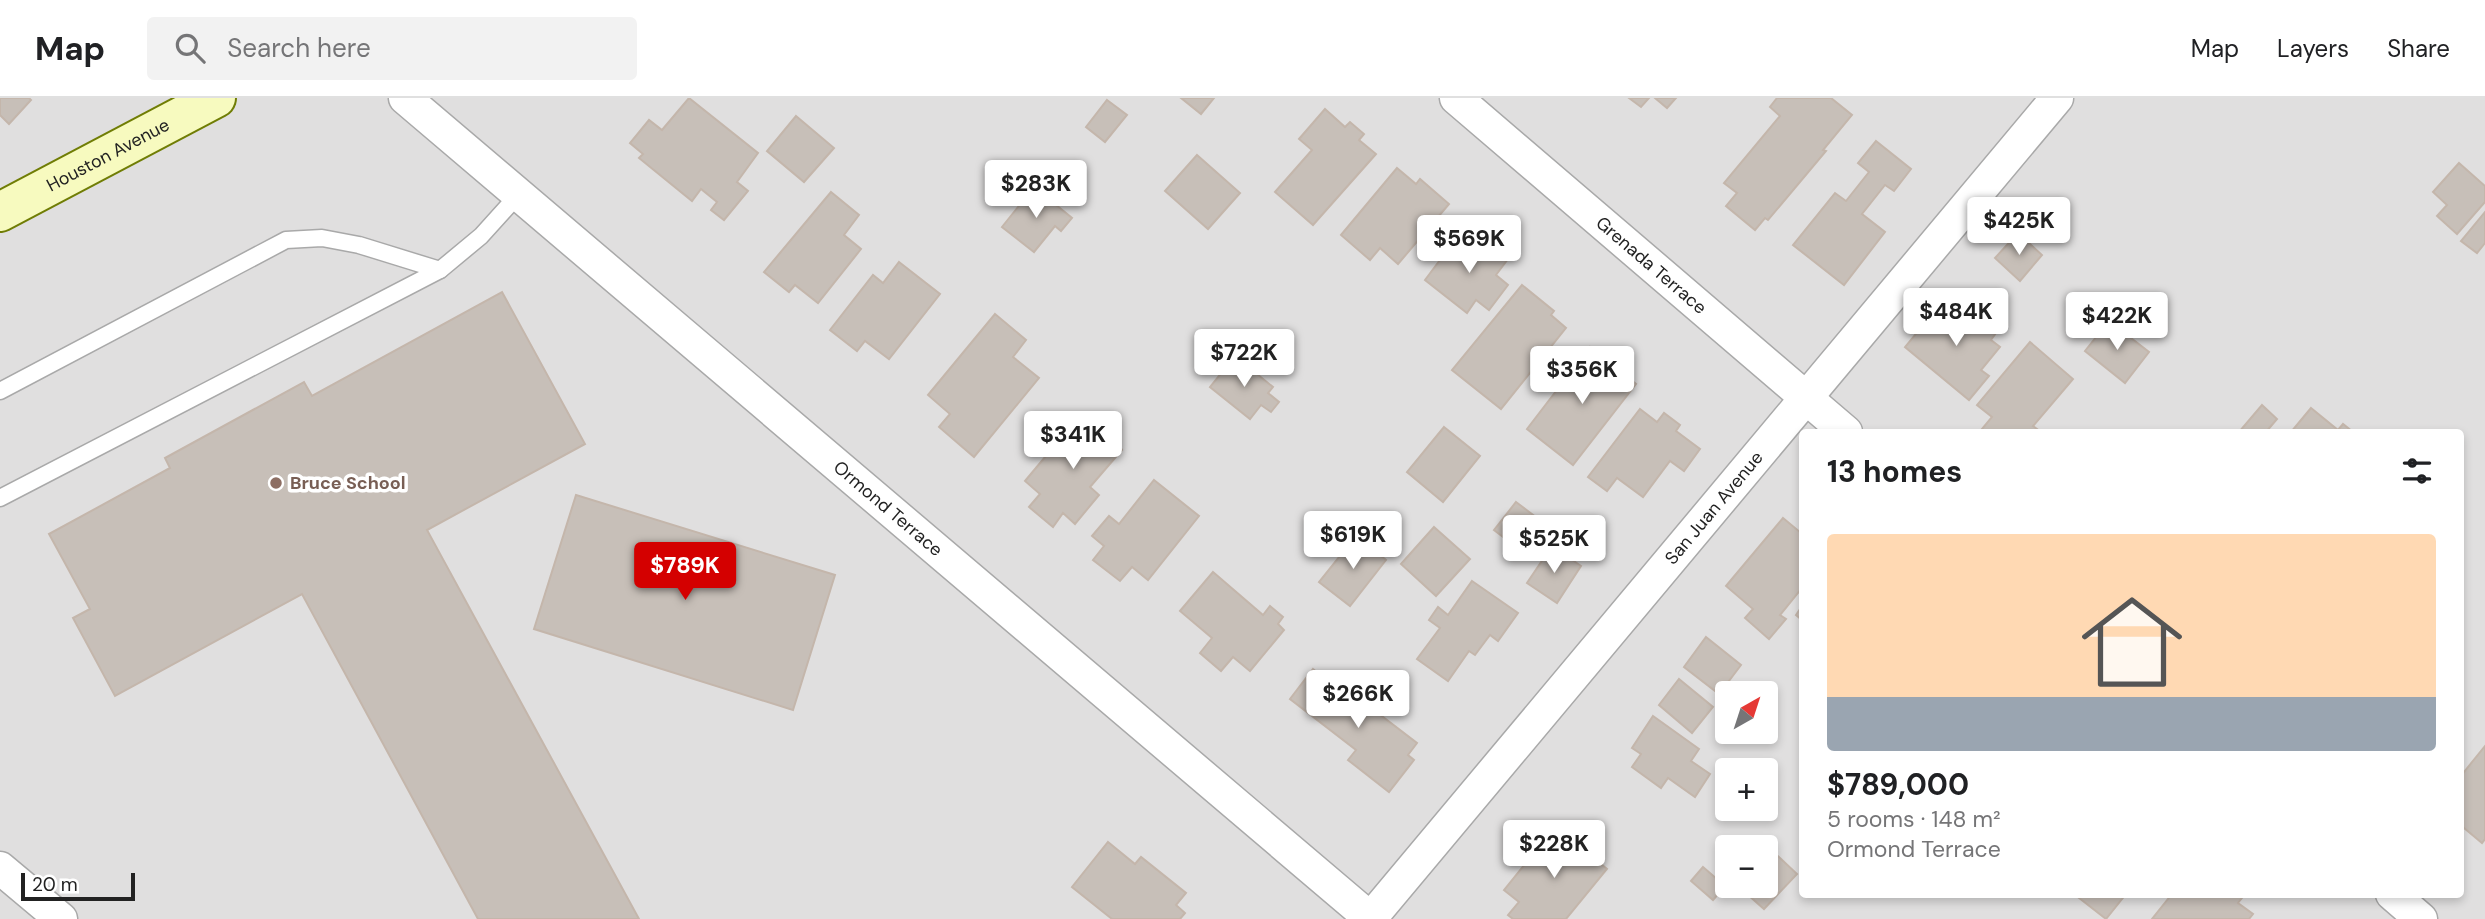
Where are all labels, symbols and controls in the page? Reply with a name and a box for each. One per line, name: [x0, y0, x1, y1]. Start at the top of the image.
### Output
search box: [147, 17, 637, 80]
text: Map: [35, 27, 105, 70]
icon: search: [171, 29, 209, 67]
text: Search here: [227, 31, 371, 65]
text: Map: [2191, 33, 2239, 64]
text: Layers: [2277, 33, 2349, 64]
text: Share: [2387, 33, 2450, 64]
street label: Houston Avenue: [42, 113, 174, 197]
pin: $283K: [987, 160, 1085, 220]
text: $283K: [1001, 168, 1071, 198]
pin: $425K: [1970, 198, 2068, 257]
text: $425K: [1983, 205, 2055, 235]
street label: Grenada Terrace: [1591, 211, 1712, 319]
pin: $569K: [1420, 216, 1518, 275]
text: $569K: [1433, 223, 1505, 253]
pin: $484K: [1907, 288, 2005, 348]
pin: $422K: [2068, 292, 2166, 352]
text: $484K: [1919, 296, 1993, 326]
text: $422K: [2082, 300, 2152, 330]
pin: $722K: [1195, 330, 1293, 389]
text: $722K: [1210, 337, 1278, 367]
pin: $356K: [1533, 346, 1631, 406]
text: $356K: [1546, 354, 1618, 384]
pin: $341K: [1024, 412, 1122, 471]
text: $341K: [1040, 419, 1106, 449]
street label: San Juan Avenue: [1660, 446, 1768, 570]
text: 13 homes: [1827, 452, 1962, 491]
icon: filters: [2398, 452, 2436, 490]
street label: Ormond Terrace: [828, 455, 948, 562]
place label: Bruce School: [290, 471, 406, 495]
marker: Bruce School: [268, 475, 284, 491]
pin: $619K: [1304, 512, 1402, 571]
pin: $525K: [1505, 516, 1603, 575]
text: $619K: [1320, 519, 1386, 549]
text: $525K: [1519, 523, 1589, 553]
pin: $789K: [636, 542, 734, 602]
text: $789K: [650, 550, 720, 580]
icon: home: [2069, 579, 2195, 705]
pin: $266K: [1309, 670, 1407, 730]
text: $266K: [1322, 678, 1394, 708]
north arrow: [1715, 681, 1778, 744]
map controls: [1715, 681, 1778, 898]
button: +: [1715, 758, 1778, 821]
text: $789,000: [1827, 765, 1969, 804]
text: 5 rooms · 148 m²: [1827, 804, 2001, 834]
pin: $228K: [1505, 820, 1603, 880]
text: $228K: [1519, 828, 1589, 858]
text: Ormond Terrace: [1827, 834, 2001, 864]
button: −: [1715, 835, 1778, 898]
scale bar: [21, 870, 135, 902]
text: 20 m: [32, 872, 78, 897]

